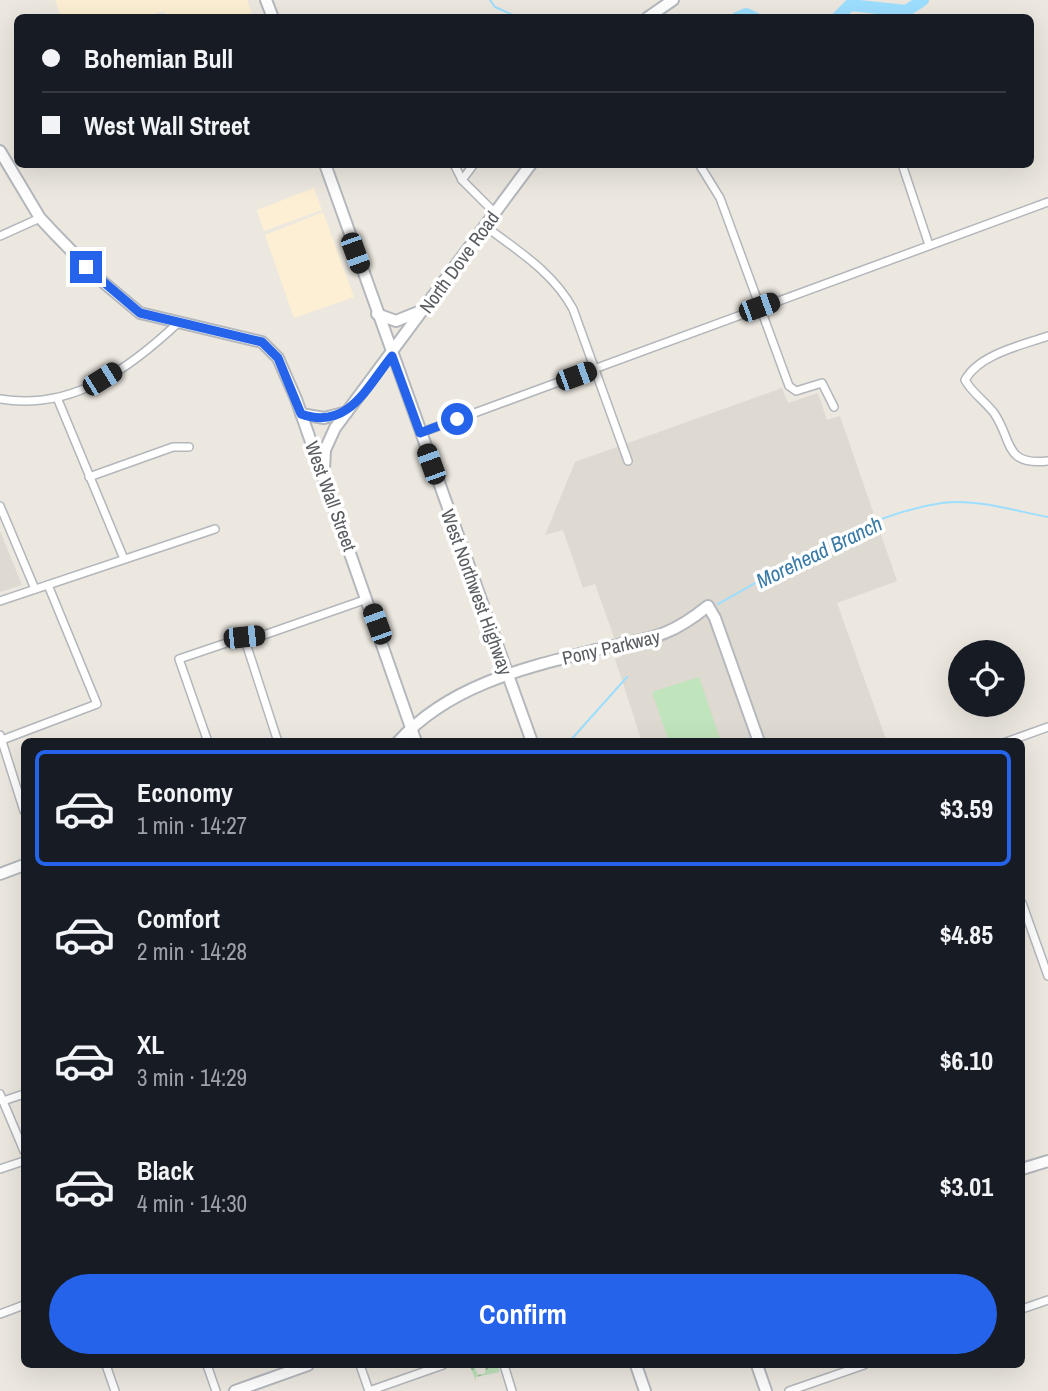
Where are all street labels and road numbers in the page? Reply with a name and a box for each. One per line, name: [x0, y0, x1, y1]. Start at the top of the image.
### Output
street label: North Dove Road: [413, 206, 505, 318]
street label: West Wall Street: [299, 437, 363, 555]
street label: West Northwest Highway: [435, 505, 519, 679]
street label: Pony Parkway: [560, 623, 663, 671]

